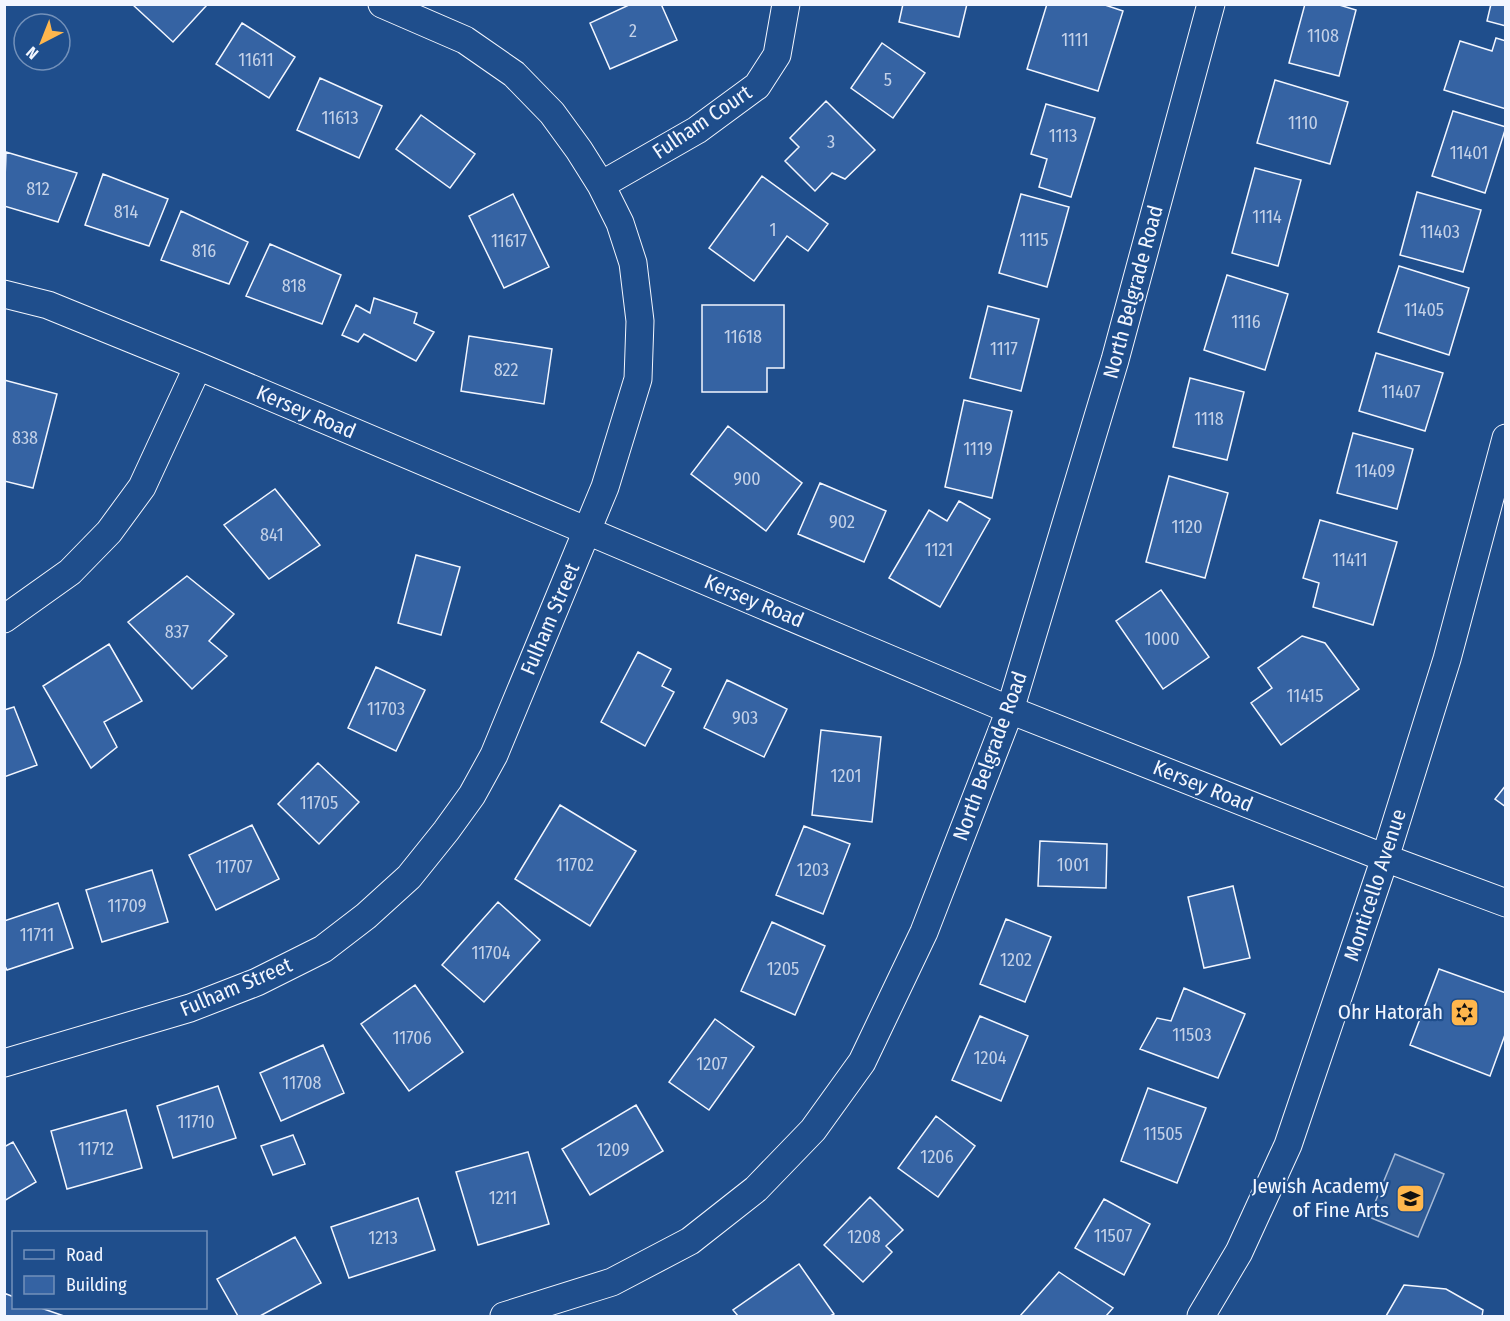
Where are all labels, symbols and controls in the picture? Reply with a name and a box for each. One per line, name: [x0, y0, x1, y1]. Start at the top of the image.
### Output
north arrow: [12, 12, 72, 72]
house number: 2: [629, 20, 637, 42]
house number: 1108: [1307, 25, 1339, 47]
house number: 1111: [1061, 29, 1089, 51]
text: N: [22, 43, 42, 63]
house number: 11611: [238, 49, 274, 71]
house number: 5: [884, 69, 892, 91]
street label: Fulham Court: [648, 79, 757, 165]
house number: 11613: [321, 107, 359, 129]
house number: 1110: [1288, 112, 1318, 134]
house number: 1113: [1049, 125, 1077, 147]
house number: 3: [827, 131, 835, 153]
house number: 11401: [1450, 142, 1488, 164]
house number: 812: [26, 178, 50, 200]
house number: 814: [114, 201, 138, 223]
street label: North Belgrade Road: [1097, 203, 1169, 381]
house number: 1114: [1252, 206, 1282, 228]
house number: 1: [769, 219, 777, 241]
house number: 11403: [1420, 221, 1460, 243]
house number: 1115: [1020, 229, 1048, 251]
house number: 11617: [491, 230, 527, 252]
house number: 816: [192, 240, 216, 262]
house number: 818: [282, 275, 306, 297]
house number: 11405: [1404, 299, 1444, 321]
house number: 1116: [1231, 311, 1261, 333]
house number: 11618: [724, 326, 762, 348]
house number: 1117: [990, 338, 1018, 360]
house number: 822: [494, 359, 518, 381]
street label: Kersey Road: [252, 379, 360, 445]
house number: 11407: [1382, 381, 1420, 403]
house number: 1118: [1194, 408, 1224, 430]
house number: 838: [12, 427, 38, 449]
house number: 1119: [963, 438, 993, 460]
house number: 11409: [1355, 460, 1395, 482]
house number: 900: [733, 468, 761, 490]
house number: 902: [829, 511, 855, 533]
house number: 1120: [1171, 516, 1203, 538]
house number: 841: [260, 524, 284, 546]
house number: 1121: [925, 539, 953, 561]
house number: 11411: [1332, 549, 1368, 571]
street label: Fulham Street: [515, 559, 585, 679]
street label: Kersey Road: [700, 568, 808, 634]
house number: 837: [165, 621, 189, 643]
house number: 1000: [1144, 628, 1180, 650]
street label: North Belgrade Road: [947, 668, 1033, 844]
house number: 11415: [1287, 685, 1323, 707]
house number: 11703: [367, 698, 405, 720]
house number: 903: [732, 707, 758, 729]
street label: Kersey Road: [1149, 754, 1257, 818]
house number: 1201: [831, 765, 861, 787]
house number: 11705: [300, 792, 338, 814]
street label: Monticello Avenue: [1338, 806, 1412, 964]
house number: 11702: [556, 854, 594, 876]
house number: 1001: [1057, 854, 1089, 876]
house number: 11707: [215, 856, 253, 878]
house number: 1203: [797, 859, 829, 881]
house number: 11709: [108, 895, 146, 917]
house number: 11711: [20, 924, 54, 946]
house number: 11704: [472, 942, 511, 964]
house number: 1202: [1000, 949, 1032, 971]
street label: Fulham Street: [176, 952, 296, 1022]
house number: 1205: [767, 958, 799, 980]
synagogue icon: Ohr Hatorah: [1448, 996, 1480, 1028]
place label: Ohr Hatorah: [1338, 999, 1443, 1025]
house number: 11503: [1172, 1024, 1212, 1046]
house number: 11706: [392, 1027, 432, 1049]
house number: 1204: [973, 1047, 1007, 1069]
house number: 1207: [696, 1053, 728, 1075]
house number: 11708: [282, 1072, 322, 1094]
house number: 11710: [177, 1111, 215, 1133]
house number: 11505: [1143, 1123, 1183, 1145]
house number: 11712: [78, 1138, 114, 1160]
house number: 1209: [597, 1139, 629, 1161]
house number: 1206: [920, 1146, 954, 1168]
place label: Jewish Academy of Fine Arts: [1252, 1173, 1390, 1223]
school or university icon: Jewish Academy of Fine Arts: [1394, 1182, 1426, 1214]
house number: 1211: [489, 1187, 517, 1209]
house number: 11507: [1094, 1225, 1132, 1247]
house number: 1208: [847, 1226, 881, 1248]
house number: 1213: [368, 1227, 398, 1249]
legend: [12, 1231, 207, 1309]
text: Road: [66, 1244, 103, 1266]
text: Building: [66, 1274, 127, 1296]

